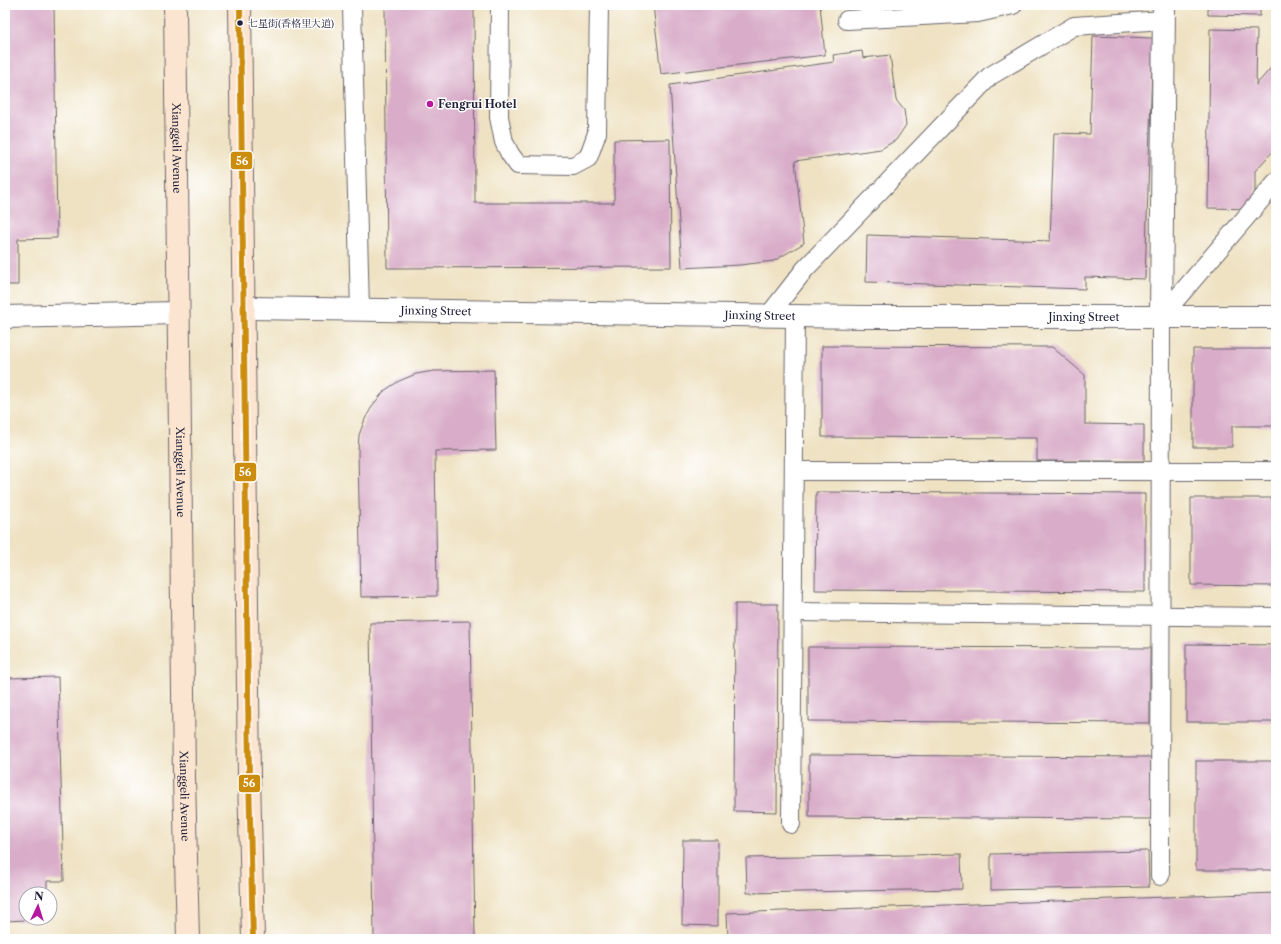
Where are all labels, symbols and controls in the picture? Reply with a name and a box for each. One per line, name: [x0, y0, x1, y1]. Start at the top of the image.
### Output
place label: 七星街(香格里大道): [248, 17, 334, 30]
marker: 七星街(香格里大道): [235, 18, 245, 28]
place label: Fengrui Hotel: [438, 97, 517, 111]
marker: Fengrui Hotel: [425, 99, 435, 109]
street label: Xianggeli Avenue: [169, 102, 184, 193]
line badge: 56: [230, 151, 253, 170]
text: 56: [236, 154, 249, 168]
street label: Jinxing Street: [398, 303, 472, 318]
street label: Jinxing Street: [722, 308, 796, 323]
street label: Jinxing Street: [1047, 310, 1119, 324]
street label: Xianggeli Avenue: [173, 426, 188, 517]
line badge: 56: [234, 462, 257, 482]
text: 56: [239, 465, 252, 479]
street label: Xianggeli Avenue: [177, 750, 193, 841]
line badge: 56: [238, 774, 261, 793]
text: 56: [243, 776, 256, 790]
north arrow: [18, 886, 58, 926]
text: N: [33, 889, 44, 903]

